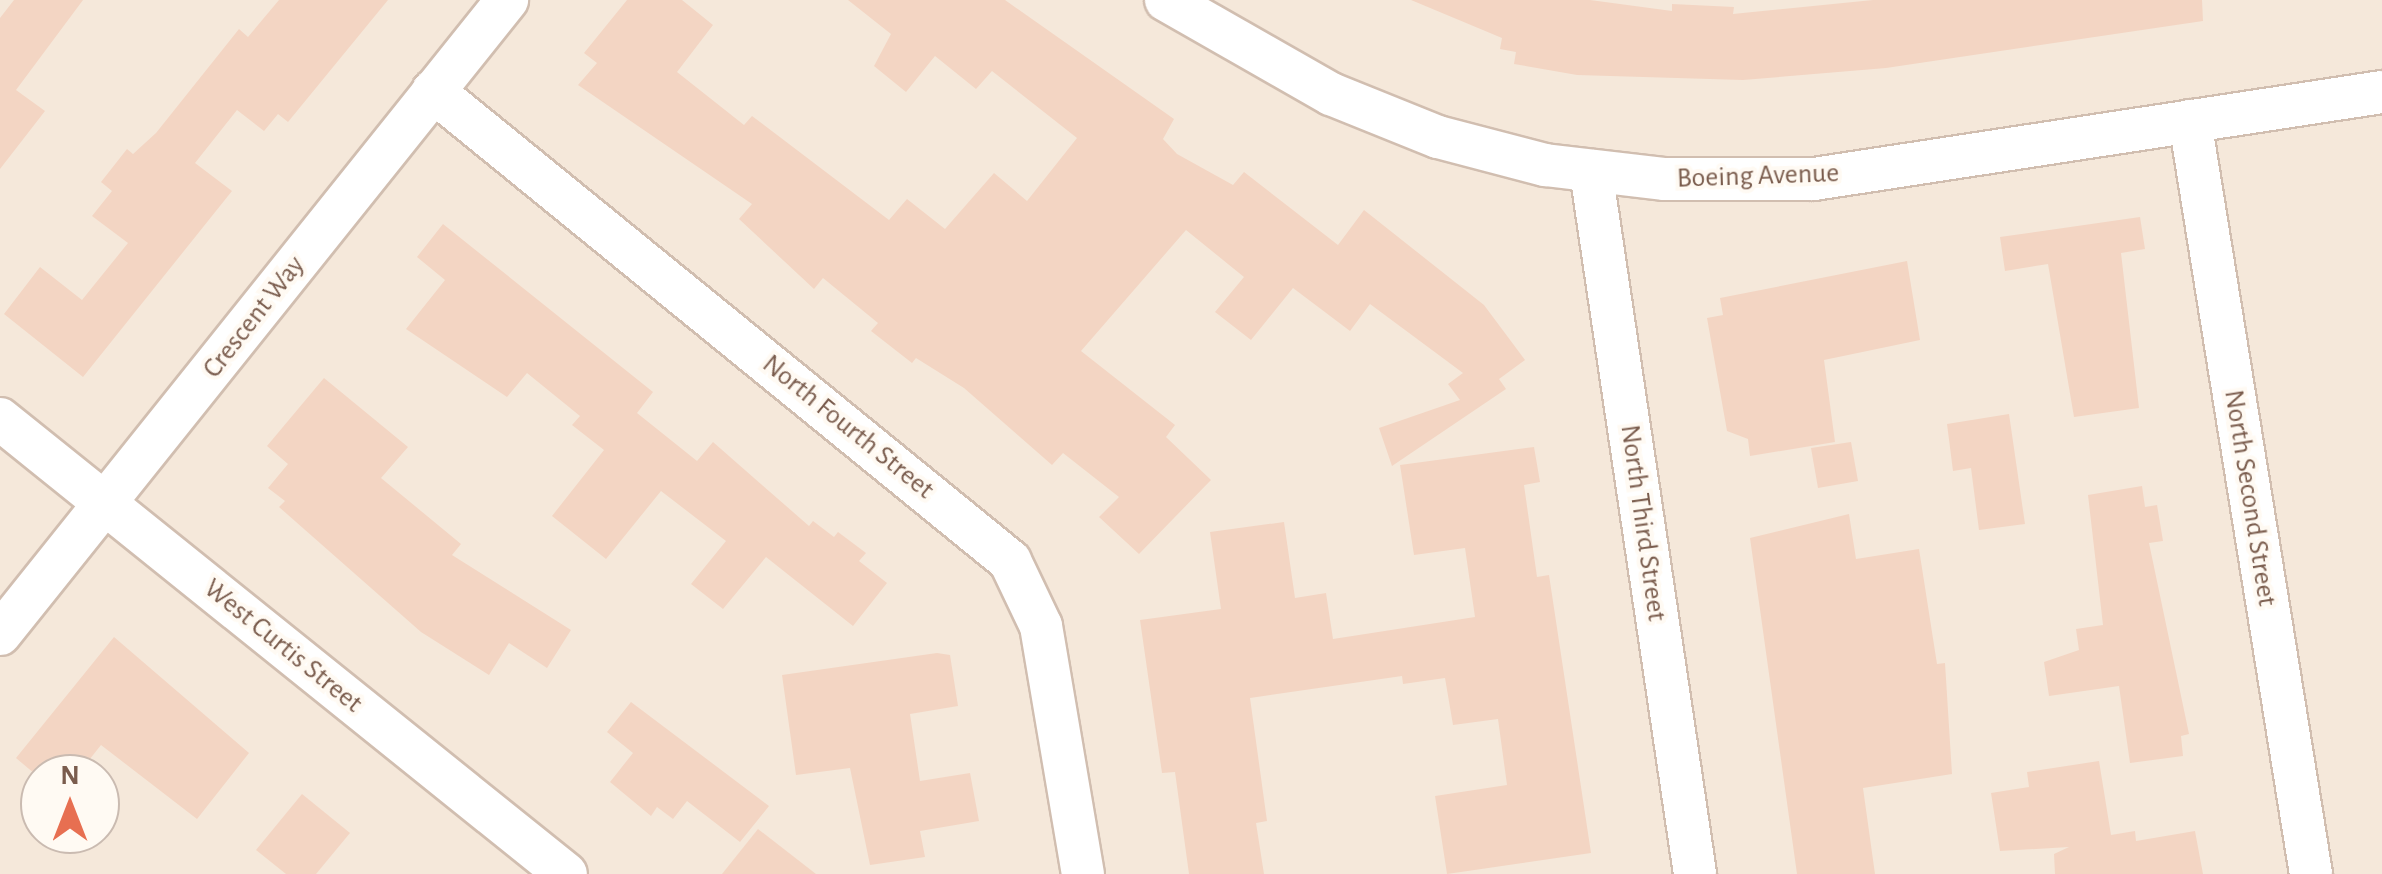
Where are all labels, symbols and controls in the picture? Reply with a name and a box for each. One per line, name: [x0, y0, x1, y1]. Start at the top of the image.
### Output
street label: Boeing Avenue: [1676, 156, 1840, 196]
street label: Crescent Way: [196, 249, 312, 385]
street label: North Fourth Street: [755, 348, 941, 506]
street label: North Second Street: [2216, 387, 2284, 609]
street label: North Third Street: [1613, 423, 1673, 623]
street label: West Curtis Street: [197, 572, 369, 720]
north arrow: [20, 754, 120, 854]
text: N: [60, 762, 80, 790]

